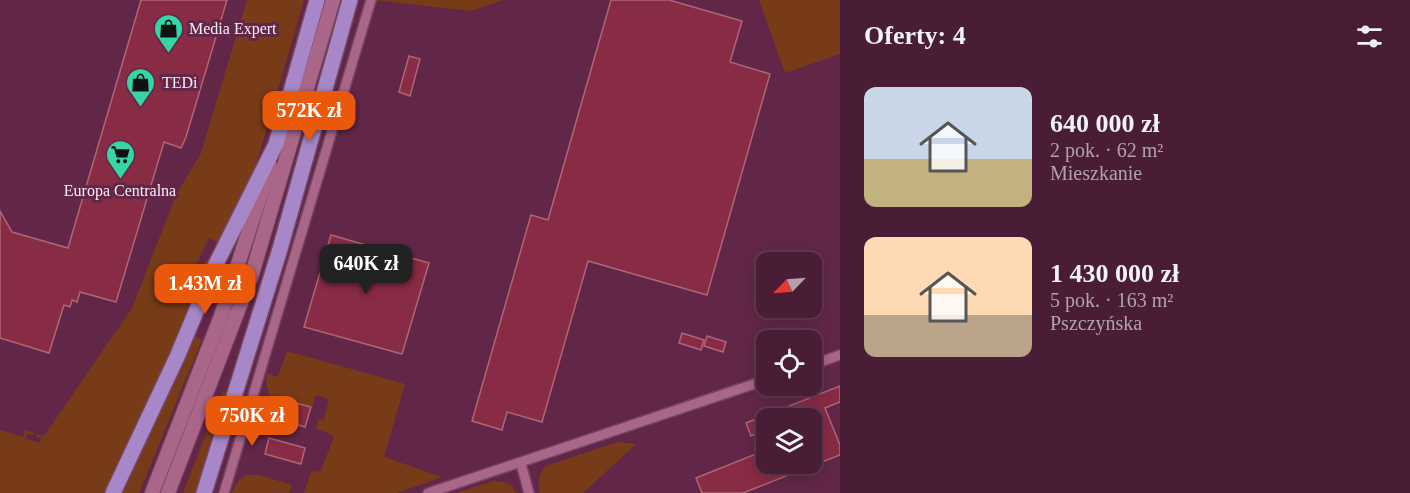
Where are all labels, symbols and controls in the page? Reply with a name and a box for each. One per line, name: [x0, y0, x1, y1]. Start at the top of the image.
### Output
shop icon: Media Expert: [152, 12, 184, 54]
place label: Media Expert: [189, 20, 277, 38]
icon: filters: [1353, 20, 1386, 53]
text: Oferty: 4: [864, 21, 966, 50]
shop icon: TEDi: [125, 66, 157, 108]
place label: TEDi: [162, 74, 198, 91]
pin: 572K zł: [254, 91, 364, 142]
text: 572K zł: [277, 99, 342, 121]
text: 640 000 zł: [1050, 109, 1160, 138]
icon: home: [912, 111, 984, 183]
supermarket icon: Europa Centralna: [104, 138, 136, 180]
text: 2 pok. · 62 m²: [1050, 139, 1163, 161]
text: Mieszkanie: [1050, 162, 1142, 184]
place label: Europa Centralna: [64, 182, 176, 200]
pin: 640K zł: [311, 244, 421, 295]
text: 640K zł: [334, 252, 399, 274]
north arrow: [756, 252, 822, 318]
map controls: [756, 252, 822, 474]
text: 1 430 000 zł: [1050, 259, 1179, 288]
icon: home: [912, 261, 984, 333]
pin: 1.43M zł: [143, 264, 267, 315]
text: 1.43M zł: [168, 272, 242, 294]
text: 5 pok. · 163 m²: [1050, 289, 1173, 311]
text: Pszczyńska: [1050, 312, 1142, 334]
button: locate: [756, 330, 822, 396]
pin: 750K zł: [197, 396, 307, 447]
text: 750K zł: [220, 404, 285, 426]
button: layers: [756, 408, 822, 474]

